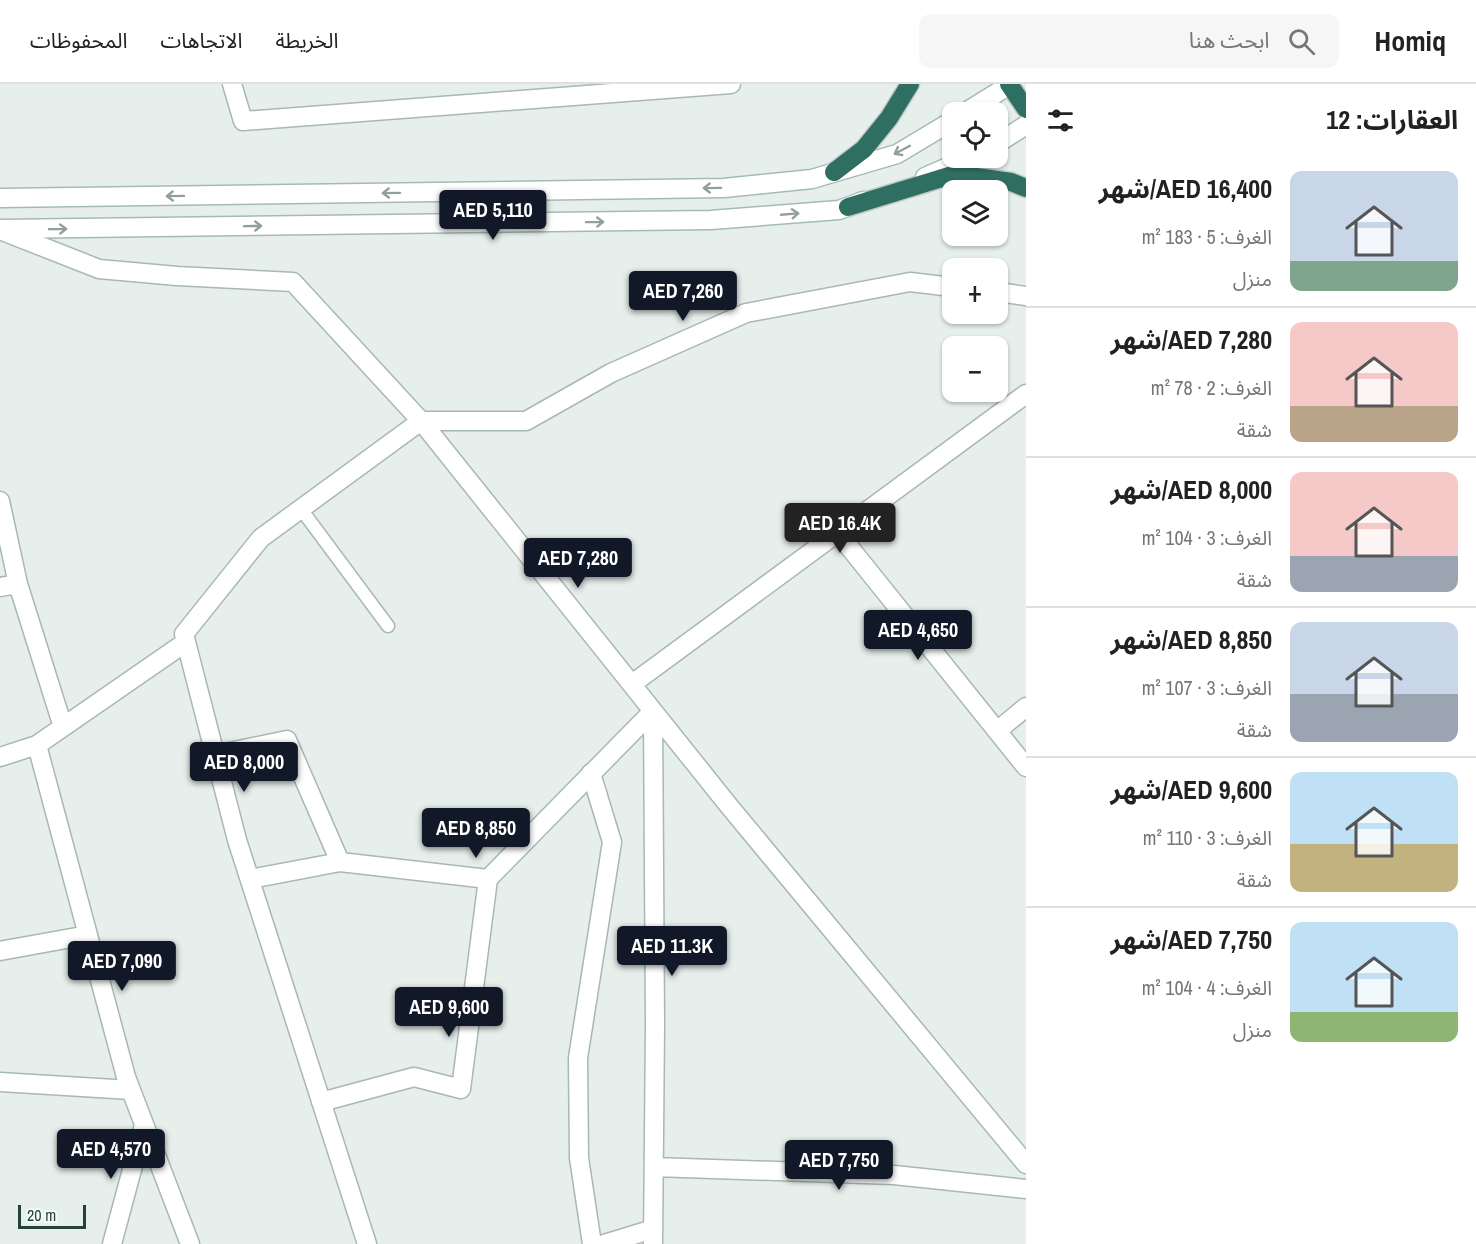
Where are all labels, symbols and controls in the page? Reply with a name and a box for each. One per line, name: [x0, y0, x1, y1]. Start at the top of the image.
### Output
search box: [919, 14, 1339, 68]
text: Homiq: [1375, 22, 1446, 60]
text: ابحث هنا: [1189, 25, 1270, 55]
icon: search: [1285, 25, 1318, 58]
text: المحفوظات: [30, 26, 127, 55]
text: الاتجاهات: [160, 26, 242, 55]
text: الخريطة: [275, 26, 338, 55]
map controls: [942, 102, 1008, 402]
button: locate: [942, 102, 1008, 168]
text: العقارات: 12: [1326, 102, 1458, 137]
icon: filters: [1044, 104, 1077, 137]
one-way arrow: [894, 144, 911, 156]
text: AED 16,400/شهر: [1099, 171, 1272, 206]
button: layers: [942, 180, 1008, 246]
one-way arrow: [703, 183, 723, 194]
one-way arrow: [382, 187, 402, 199]
one-way arrow: [166, 190, 186, 202]
pin: AED 5,110: [424, 190, 562, 241]
icon: home: [1338, 195, 1410, 267]
text: AED 5,110: [453, 196, 533, 223]
one-way arrow: [780, 208, 800, 219]
one-way arrow: [585, 216, 605, 228]
one-way arrow: [243, 220, 263, 232]
one-way arrow: [48, 223, 68, 235]
text: الغرف: 5 · 183 m²: [1142, 223, 1272, 250]
button: +: [942, 258, 1008, 324]
text: منزل: [1233, 265, 1272, 292]
pin: AED 7,260: [614, 271, 752, 322]
text: AED 7,260: [643, 277, 723, 304]
text: AED 7,280/شهر: [1111, 322, 1272, 357]
button: −: [942, 336, 1008, 402]
icon: home: [1338, 346, 1410, 418]
text: الغرف: 2 · 78 m²: [1151, 374, 1272, 401]
text: شقة: [1237, 416, 1272, 443]
text: AED 8,000/شهر: [1111, 472, 1272, 507]
icon: home: [1338, 496, 1410, 568]
pin: AED 16.4K: [771, 503, 909, 554]
text: AED 16.4K: [799, 509, 881, 536]
text: الغرف: 3 · 104 m²: [1142, 524, 1272, 551]
pin: AED 7,280: [509, 538, 647, 589]
text: AED 7,280: [538, 544, 618, 571]
text: شقة: [1237, 566, 1272, 593]
pin: AED 4,650: [849, 610, 987, 661]
text: AED 4,650: [878, 616, 958, 643]
text: AED 8,850/شهر: [1111, 622, 1272, 657]
icon: home: [1338, 646, 1410, 718]
text: الغرف: 3 · 107 m²: [1142, 674, 1272, 701]
text: شقة: [1237, 716, 1272, 743]
pin: AED 8,000: [175, 742, 313, 793]
text: AED 8,000: [204, 748, 284, 775]
text: AED 9,600/شهر: [1111, 772, 1272, 807]
icon: home: [1338, 796, 1410, 868]
pin: AED 8,850: [407, 808, 545, 859]
text: AED 8,850: [436, 814, 516, 841]
text: الغرف: 3 · 110 m²: [1143, 824, 1272, 851]
text: شقة: [1237, 866, 1272, 893]
text: AED 7,750/شهر: [1111, 922, 1272, 957]
pin: AED 11.3K: [603, 926, 741, 977]
text: AED 11.3K: [631, 932, 713, 959]
pin: AED 7,090: [53, 941, 191, 992]
icon: home: [1338, 946, 1410, 1018]
text: AED 7,090: [82, 947, 162, 974]
text: الغرف: 4 · 104 m²: [1142, 974, 1272, 1001]
pin: AED 9,600: [380, 987, 518, 1038]
text: AED 9,600: [409, 993, 489, 1020]
text: منزل: [1233, 1016, 1272, 1043]
pin: AED 4,570: [42, 1129, 180, 1180]
text: AED 4,570: [71, 1135, 151, 1162]
pin: AED 7,750: [770, 1140, 908, 1191]
text: AED 7,750: [799, 1146, 879, 1173]
scale bar: [18, 1202, 86, 1230]
text: 20 m: [27, 1204, 56, 1226]

